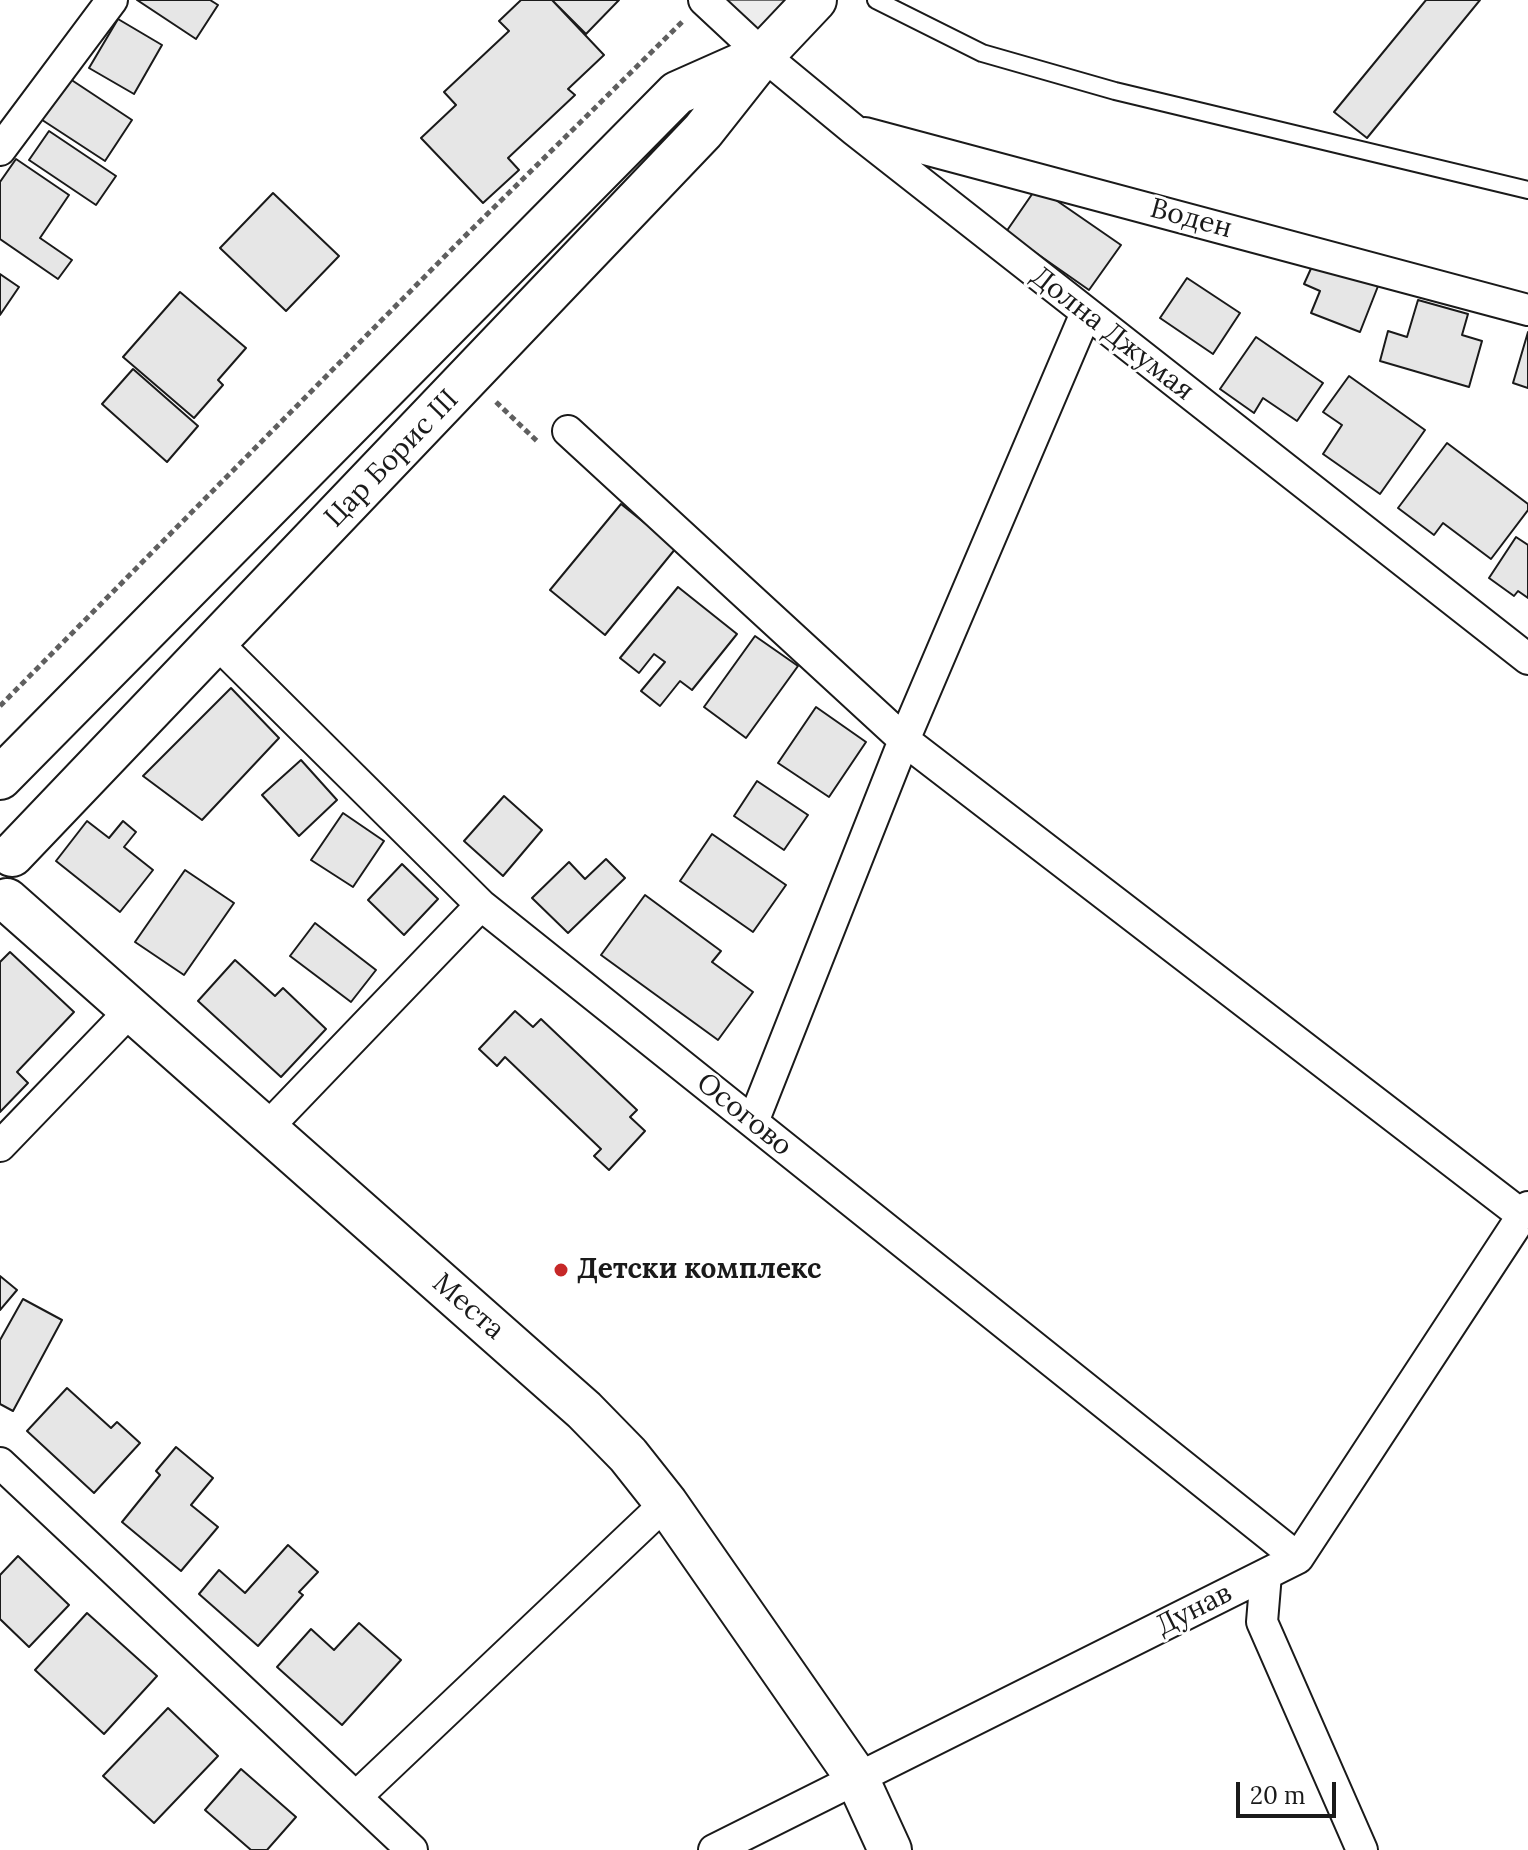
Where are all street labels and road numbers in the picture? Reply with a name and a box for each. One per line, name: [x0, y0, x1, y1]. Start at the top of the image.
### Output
street label: Воден: [1147, 192, 1235, 246]
street label: Долна Джумая: [1024, 260, 1200, 408]
street label: Цар Борис III: [318, 383, 466, 535]
street label: Осогово: [690, 1066, 798, 1164]
street label: Места: [425, 1267, 511, 1347]
street label: Дунав: [1150, 1577, 1238, 1643]

